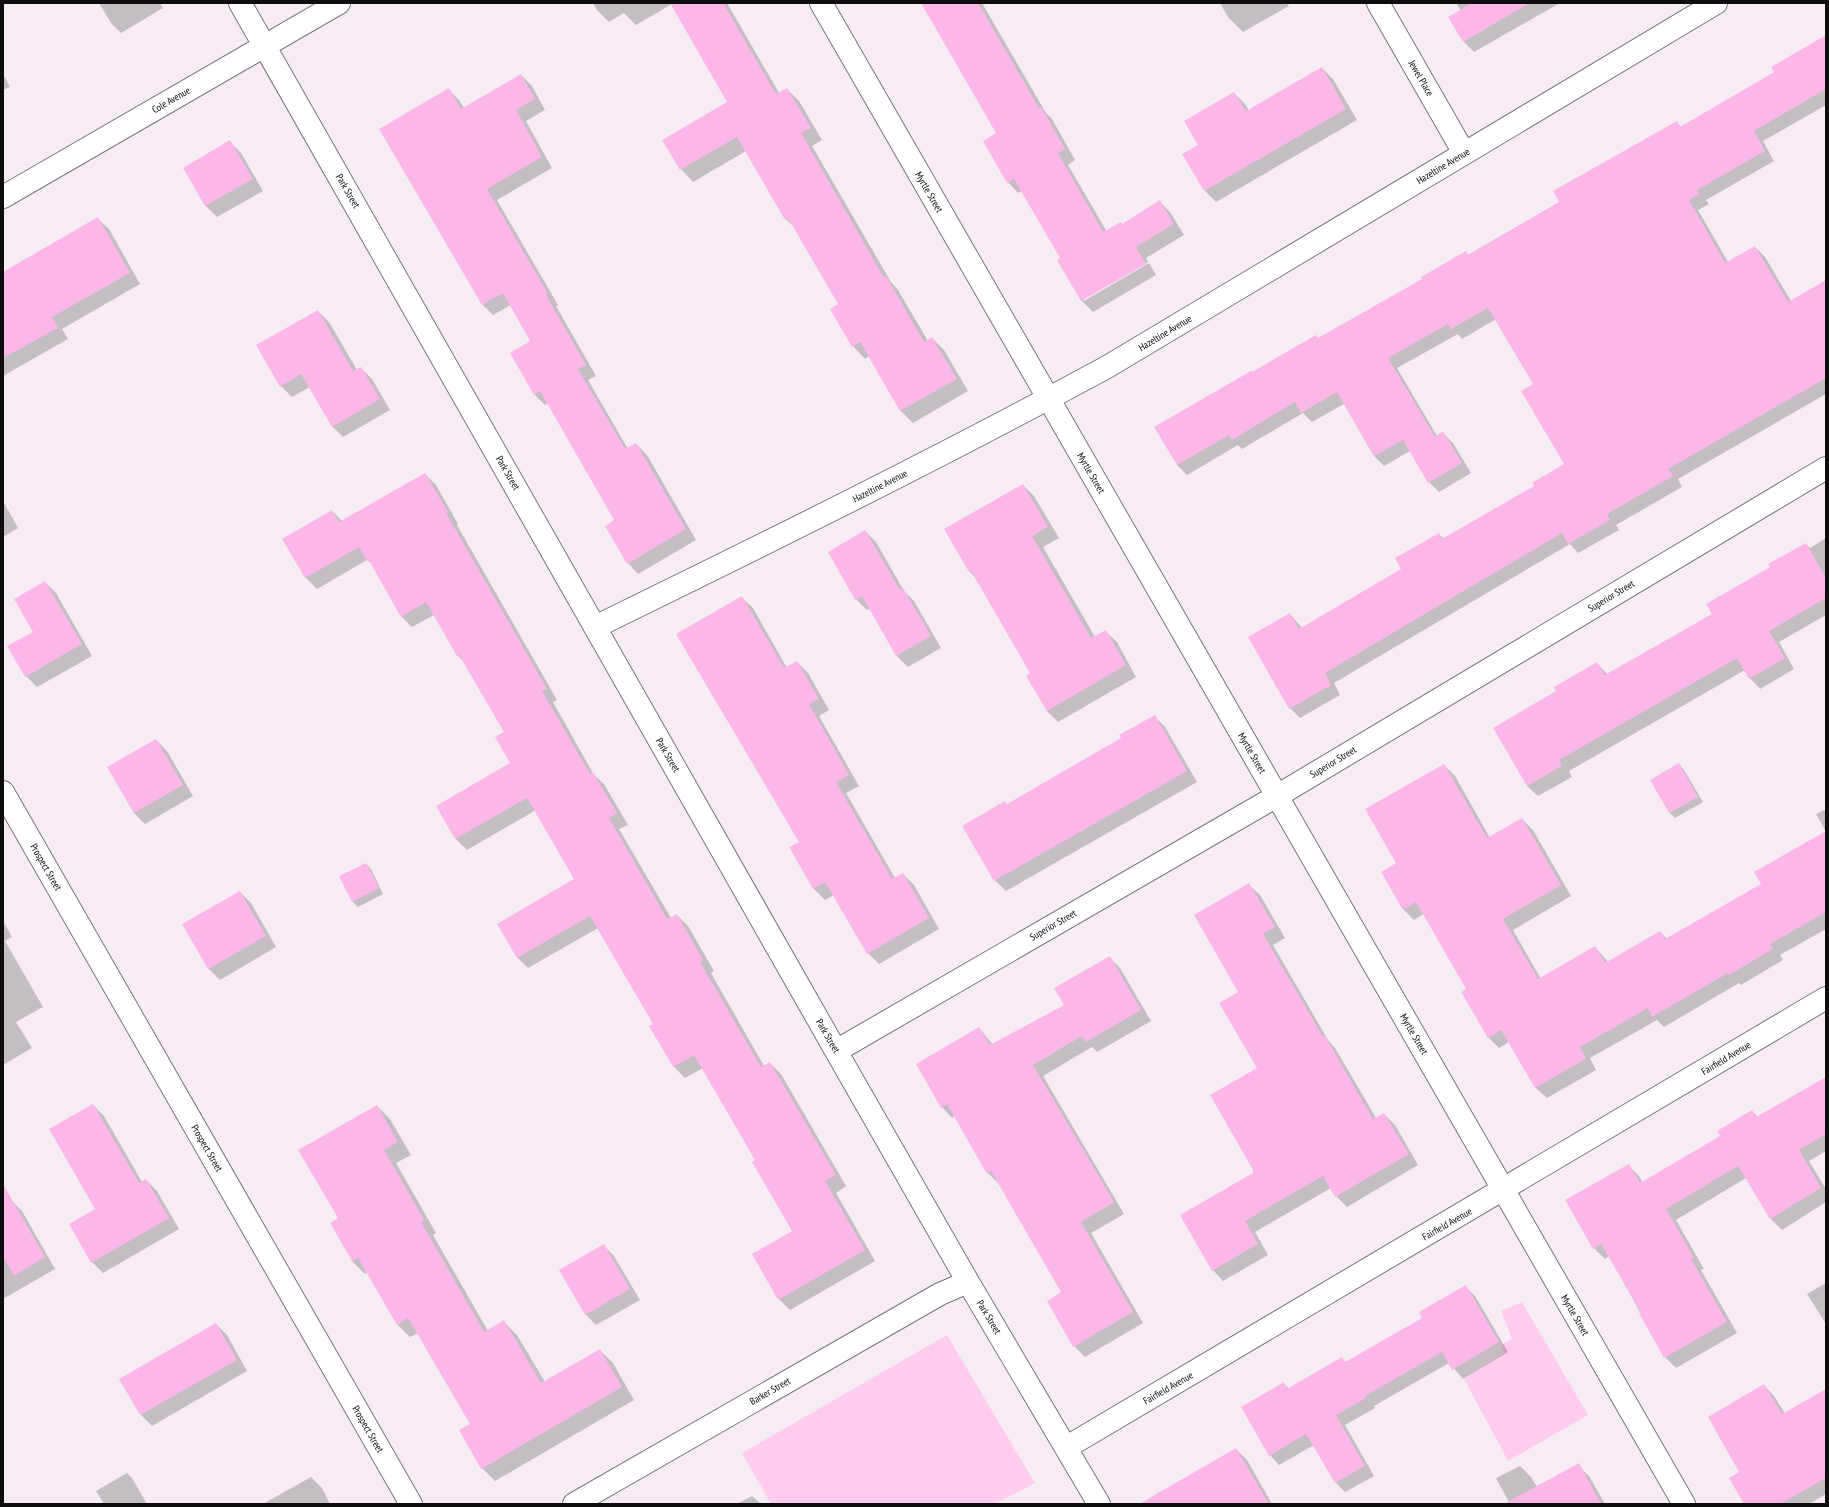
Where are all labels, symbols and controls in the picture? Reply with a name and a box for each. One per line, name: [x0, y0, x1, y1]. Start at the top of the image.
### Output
street label: Jewel Place: [1405, 57, 1436, 98]
street label: Cole Avenue: [149, 84, 193, 116]
street label: Hazeltine Avenue: [1414, 145, 1472, 187]
street label: Myrtle Street: [912, 169, 946, 215]
street label: Park Street: [333, 172, 363, 211]
street label: Hazeltine Avenue: [1136, 312, 1194, 354]
street label: Myrtle Street: [1074, 450, 1108, 496]
street label: Park Street: [493, 454, 523, 493]
street label: Hazeltine Avenue: [850, 467, 910, 505]
street label: Superior Street: [1585, 577, 1637, 615]
street label: Myrtle Street: [1235, 730, 1269, 776]
street label: Park Street: [653, 736, 683, 775]
street label: Superior Street: [1307, 743, 1359, 781]
street label: Prospect Street: [27, 841, 65, 893]
street label: Superior Street: [1027, 906, 1079, 944]
street label: Myrtle Street: [1397, 1011, 1431, 1057]
street label: Park Street: [813, 1017, 843, 1056]
street label: Fairfield Avenue: [1699, 1038, 1753, 1078]
street label: Prospect Street: [188, 1122, 226, 1174]
street label: Fairfield Avenue: [1420, 1205, 1474, 1243]
street label: Myrtle Street: [1558, 1292, 1592, 1338]
street label: Park Street: [974, 1298, 1004, 1337]
street label: Fairfield Avenue: [1141, 1369, 1195, 1407]
street label: Barker Street: [747, 1374, 793, 1408]
street label: Prospect Street: [349, 1403, 387, 1455]

